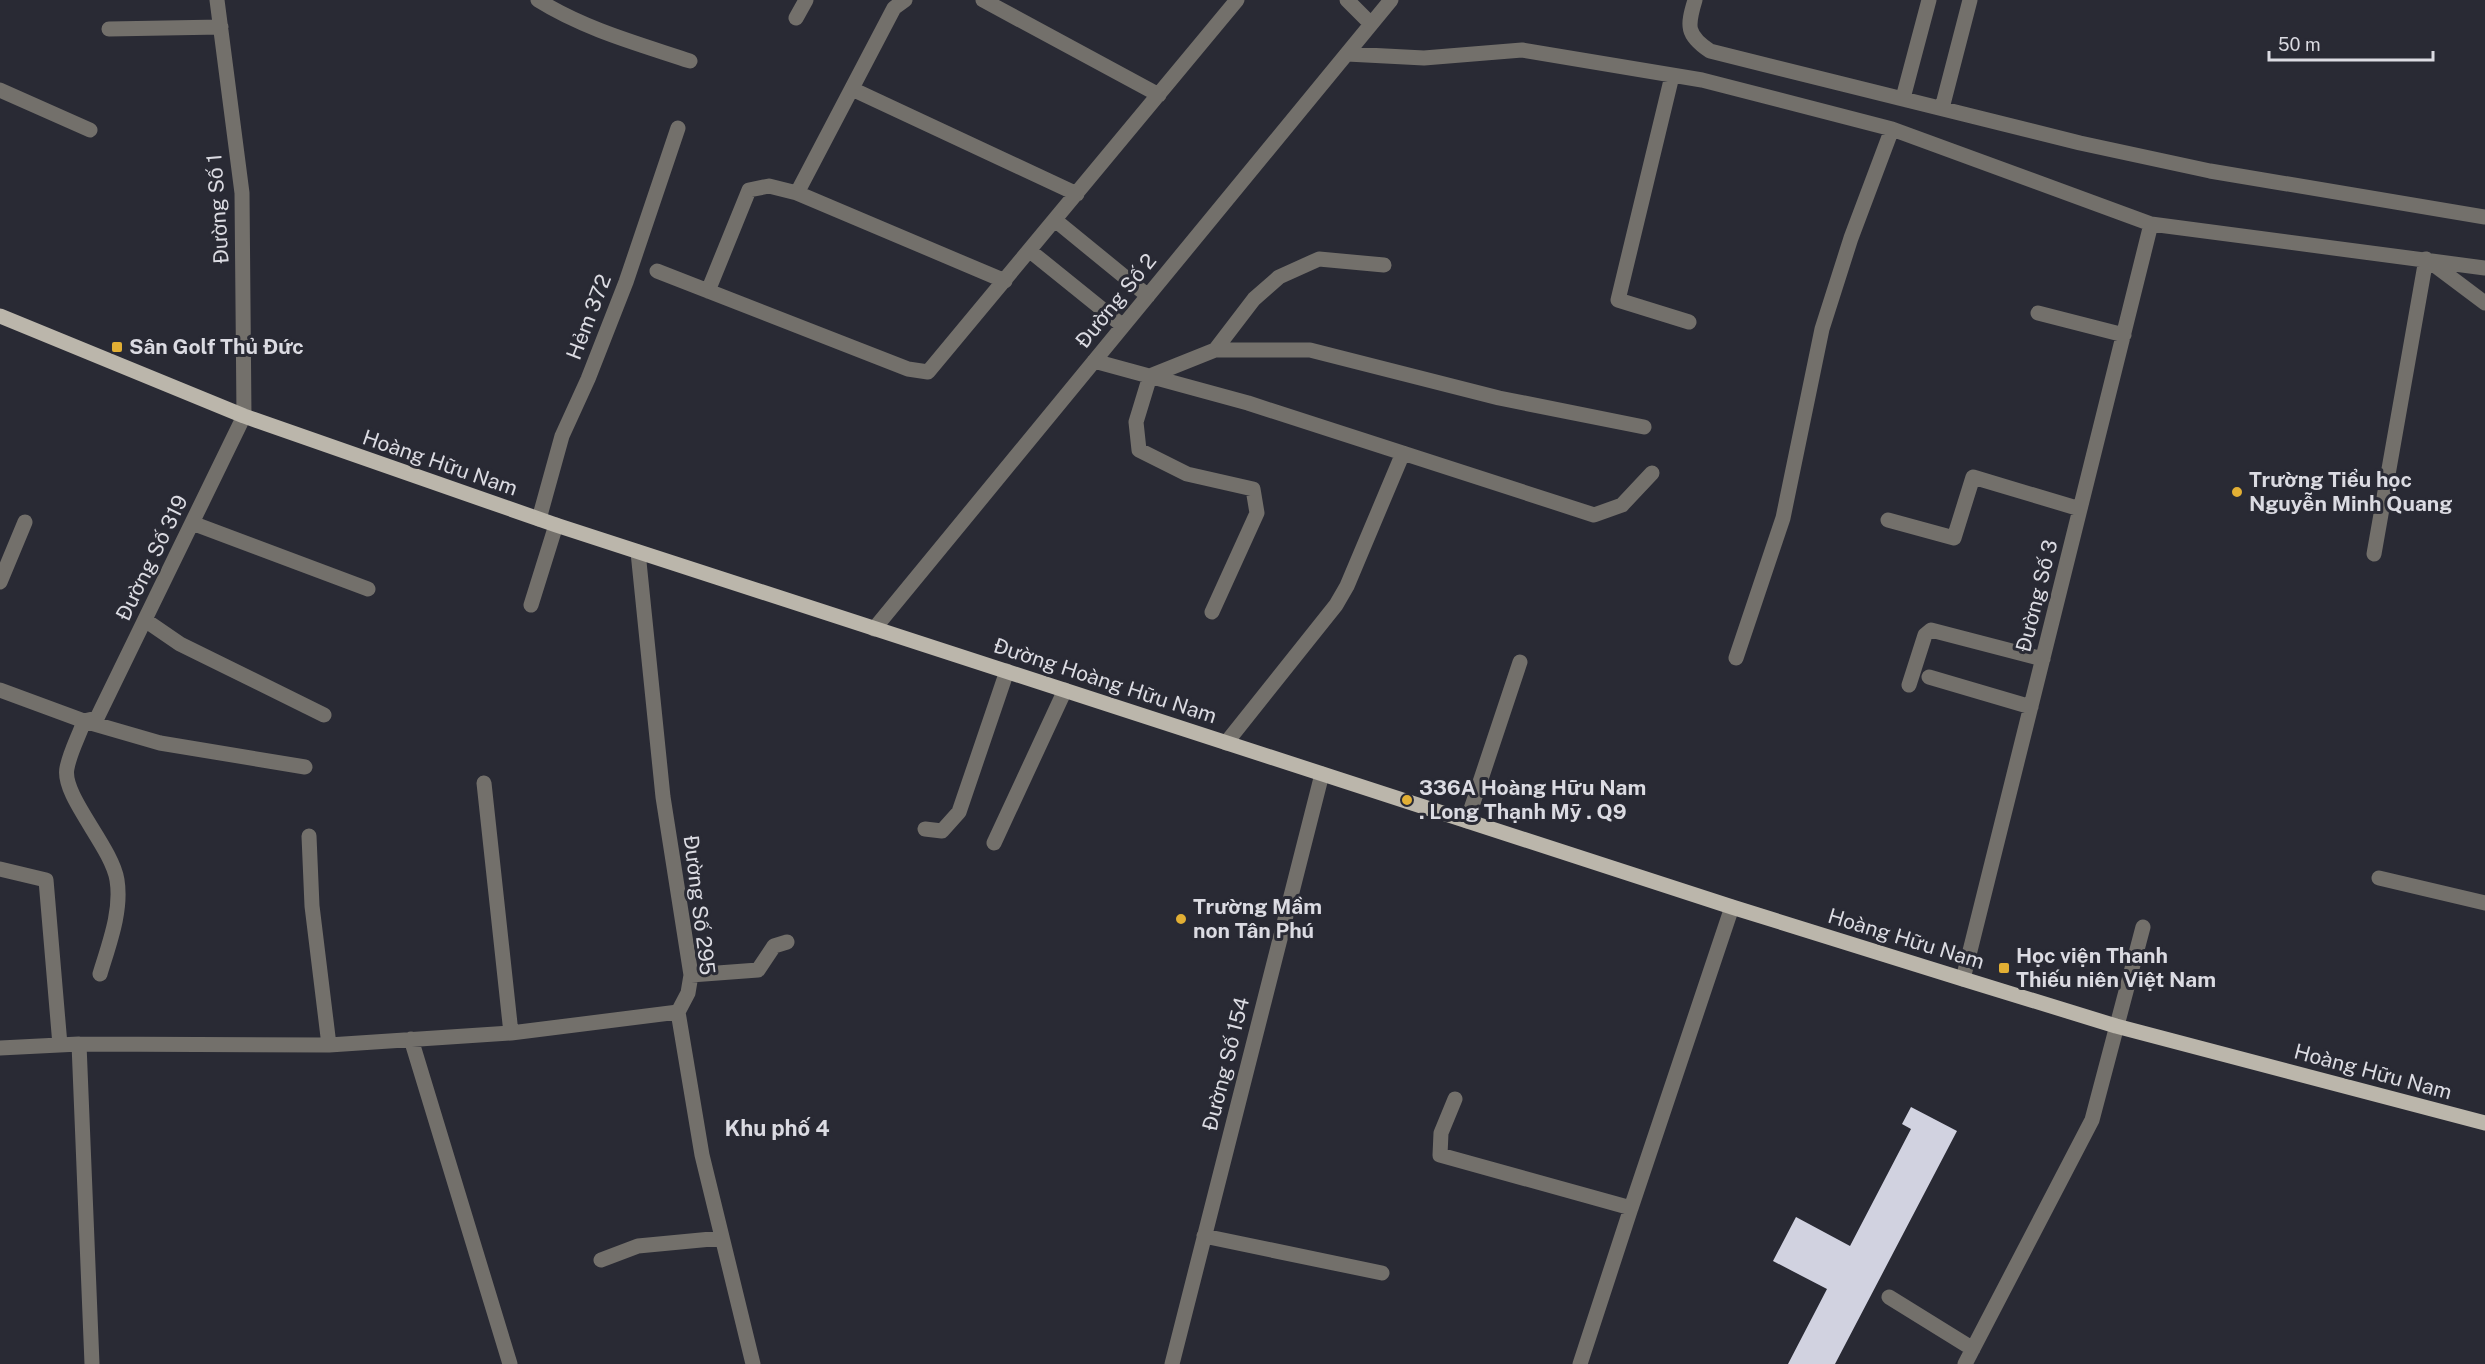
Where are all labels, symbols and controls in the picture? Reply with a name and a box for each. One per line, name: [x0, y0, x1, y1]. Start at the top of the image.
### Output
scale bar: [2269, 24, 2432, 62]
text: 50 m: [2278, 34, 2321, 55]
street label: Đường Số 1: [201, 153, 234, 265]
street label: Đường Số 2: [1070, 248, 1161, 353]
street label: Hẻm 372: [561, 271, 616, 363]
place label: Sân Golf Thủ Đức: [129, 334, 304, 359]
marker: Sân Golf Thủ Đức: [110, 340, 124, 354]
street label: Hoàng Hữu Nam: [359, 424, 521, 501]
place label: Trường Tiểu học Nguyễn Minh Quang: [2249, 467, 2453, 516]
marker: Trường Tiểu học Nguyễn Minh Quang: [2230, 485, 2244, 499]
street label: Đường Số 319: [110, 491, 193, 625]
street label: Đường Số 3: [2010, 537, 2063, 655]
street label: Đường Hoàng Hữu Nam: [990, 633, 1220, 728]
place label: 336A Hoàng Hữu Nam . Long Thạnh Mỹ . Q9: [1419, 775, 1646, 824]
marker: 336A Hoàng Hữu Nam . Long Thạnh Mỹ . Q9: [1400, 793, 1414, 807]
street label: Đường Số 295: [678, 833, 720, 976]
place label: Trường Mầm non Tân Phú: [1193, 894, 1322, 943]
street label: Hoàng Hữu Nam: [1825, 903, 1987, 974]
marker: Trường Mầm non Tân Phú: [1174, 912, 1188, 926]
place label: Học viện Thanh Thiếu niên Việt Nam: [2016, 943, 2216, 992]
marker: Học viện Thanh Thiếu niên Việt Nam: [1997, 961, 2011, 975]
street label: Đường Số 154: [1197, 994, 1254, 1133]
street label: Hoàng Hữu Nam: [2292, 1038, 2455, 1105]
district label: Khu phố 4: [724, 1115, 830, 1141]

